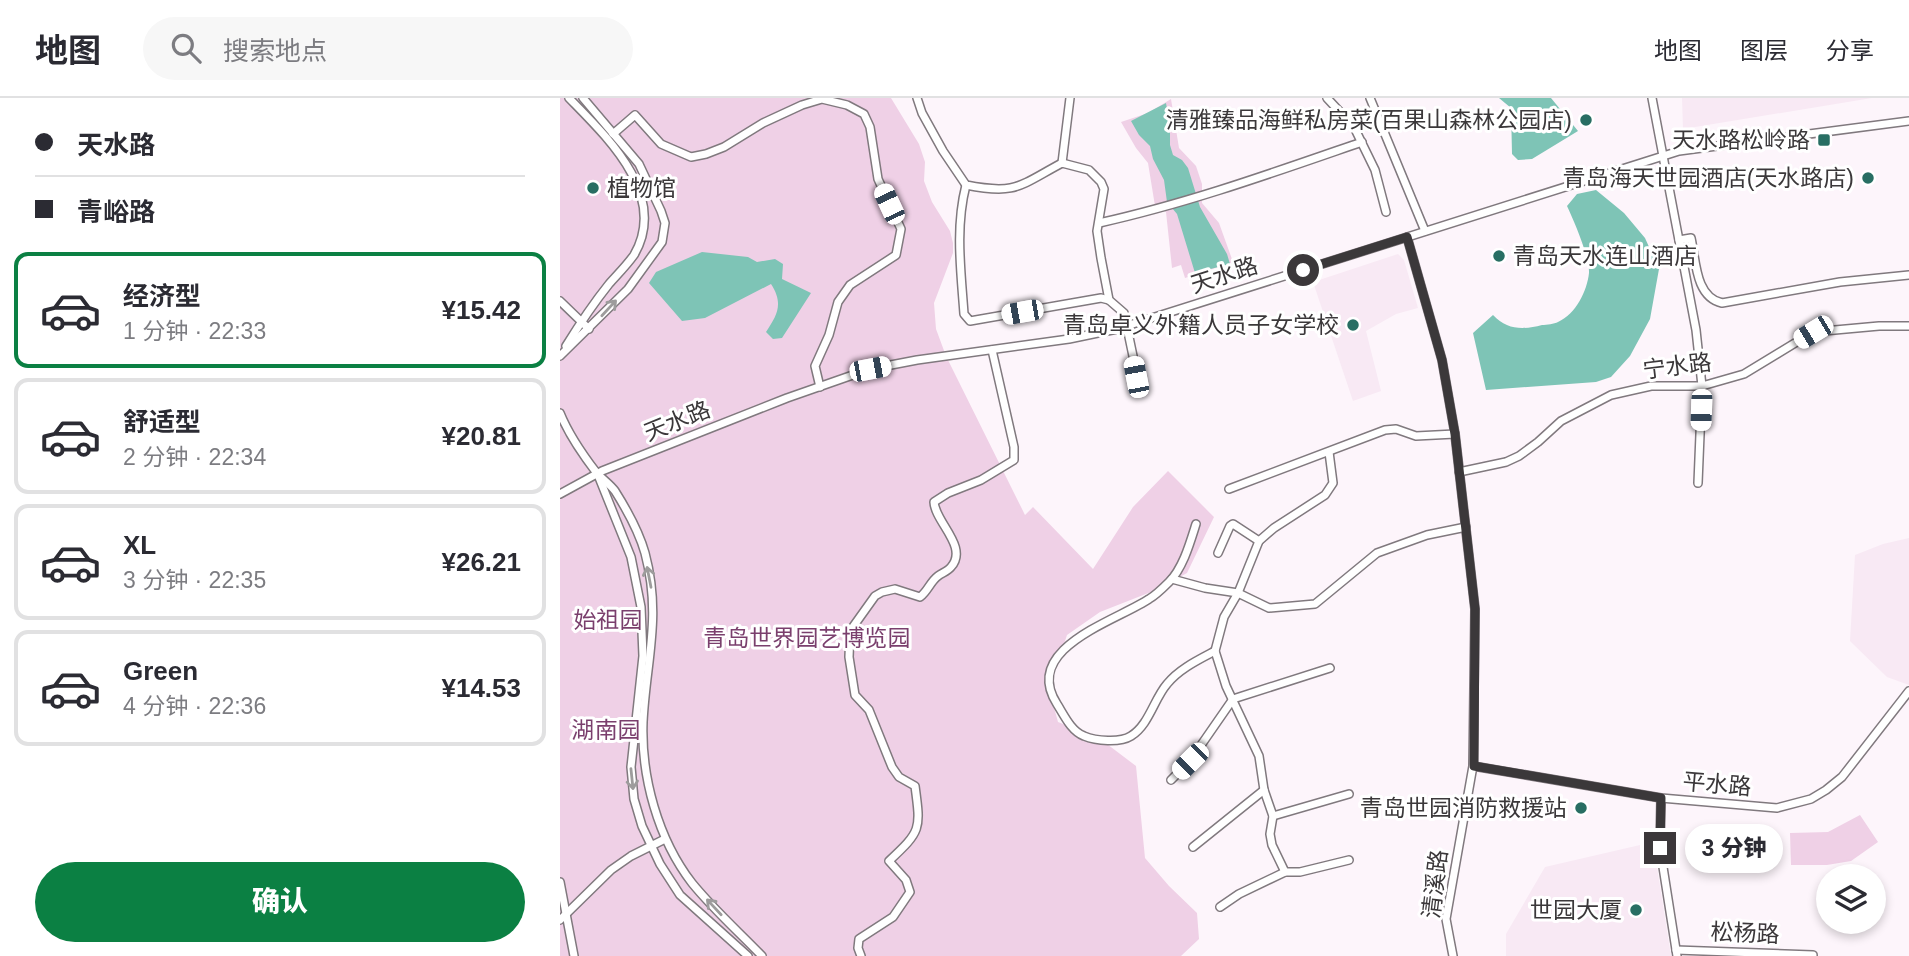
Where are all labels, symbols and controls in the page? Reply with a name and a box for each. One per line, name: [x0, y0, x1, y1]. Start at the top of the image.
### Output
search box: [143, 17, 633, 80]
icon: search: [167, 29, 205, 67]
text: 地图: [35, 32, 101, 69]
text: 搜索地点: [223, 36, 327, 66]
text: 地图: [1654, 37, 1702, 64]
text: 图层: [1740, 37, 1788, 64]
text: 分享: [1826, 37, 1874, 64]
place label: 清雅臻品海鲜私房菜(百果山森林公园店): [1166, 107, 1572, 133]
marker: 清雅臻品海鲜私房菜(百果山森林公园店): [1578, 112, 1594, 128]
place label: 天水路松岭路: [1672, 127, 1810, 153]
text: 天水路: [77, 130, 155, 160]
marker: 天水路松岭路: [1816, 132, 1832, 148]
place label: 青岛海天世园酒店(天水路店): [1563, 165, 1854, 191]
marker: 青岛海天世园酒店(天水路店): [1860, 170, 1876, 186]
place label: 植物馆: [607, 175, 676, 201]
marker: 植物馆: [585, 180, 601, 196]
car: [871, 181, 908, 227]
text: 青峪路: [77, 197, 155, 227]
place label: 青岛天水连山酒店: [1513, 243, 1697, 269]
marker: 青岛天水连山酒店: [1491, 248, 1507, 264]
street label: 天水路: [1187, 252, 1261, 298]
route start: [1287, 254, 1319, 286]
icon: car: [39, 279, 102, 342]
text: 经济型: [123, 281, 201, 311]
text: ¥15.42: [441, 295, 521, 325]
car: [1000, 298, 1045, 326]
one-way arrow: [600, 300, 617, 317]
place label: 青岛卓义外籍人员子女学校: [1063, 312, 1339, 338]
car: [1790, 312, 1837, 352]
marker: 青岛卓义外籍人员子女学校: [1345, 317, 1361, 333]
text: 1 分钟 · 22:33: [123, 318, 266, 344]
street label: 宁水路: [1641, 349, 1713, 383]
car: [1122, 354, 1151, 400]
car: [848, 355, 893, 383]
car: [1690, 389, 1713, 431]
street label: 天水路: [640, 396, 714, 446]
icon: car: [39, 405, 102, 468]
text: 舒适型: [123, 407, 201, 437]
text: ¥20.81: [441, 421, 521, 451]
text: 2 分钟 · 22:34: [123, 444, 266, 470]
text: XL: [123, 530, 156, 560]
icon: car: [39, 531, 102, 594]
text: ¥26.21: [441, 547, 521, 577]
one-way arrow: [642, 566, 656, 589]
text: 3 分钟 · 22:35: [123, 567, 266, 593]
park label: 始祖园: [574, 607, 643, 633]
park label: 青岛世界园艺博览园: [704, 625, 911, 651]
text: Green: [123, 656, 198, 686]
icon: car: [39, 657, 102, 720]
text: ¥14.53: [441, 673, 521, 703]
text: 4 分钟 · 22:36: [123, 693, 266, 719]
park label: 湖南园: [572, 717, 641, 743]
car: [1168, 739, 1213, 783]
one-way arrow: [626, 767, 639, 790]
street label: 平水路: [1681, 768, 1753, 800]
place label: 青岛世园消防救援站: [1360, 795, 1567, 821]
marker: 青岛世园消防救援站: [1573, 800, 1589, 816]
callout: 3 分钟: [1684, 824, 1782, 872]
route end: [1644, 832, 1676, 864]
text: 3 分钟: [1701, 835, 1767, 861]
street label: 清溪路: [1418, 848, 1452, 920]
button: 确认: [35, 862, 525, 942]
map controls: [1816, 864, 1886, 934]
button: layers: [1816, 864, 1886, 934]
place label: 世园大厦: [1530, 897, 1622, 923]
one-way arrow: [706, 899, 723, 916]
marker: 世园大厦: [1628, 902, 1644, 918]
street label: 松杨路: [1710, 919, 1780, 947]

